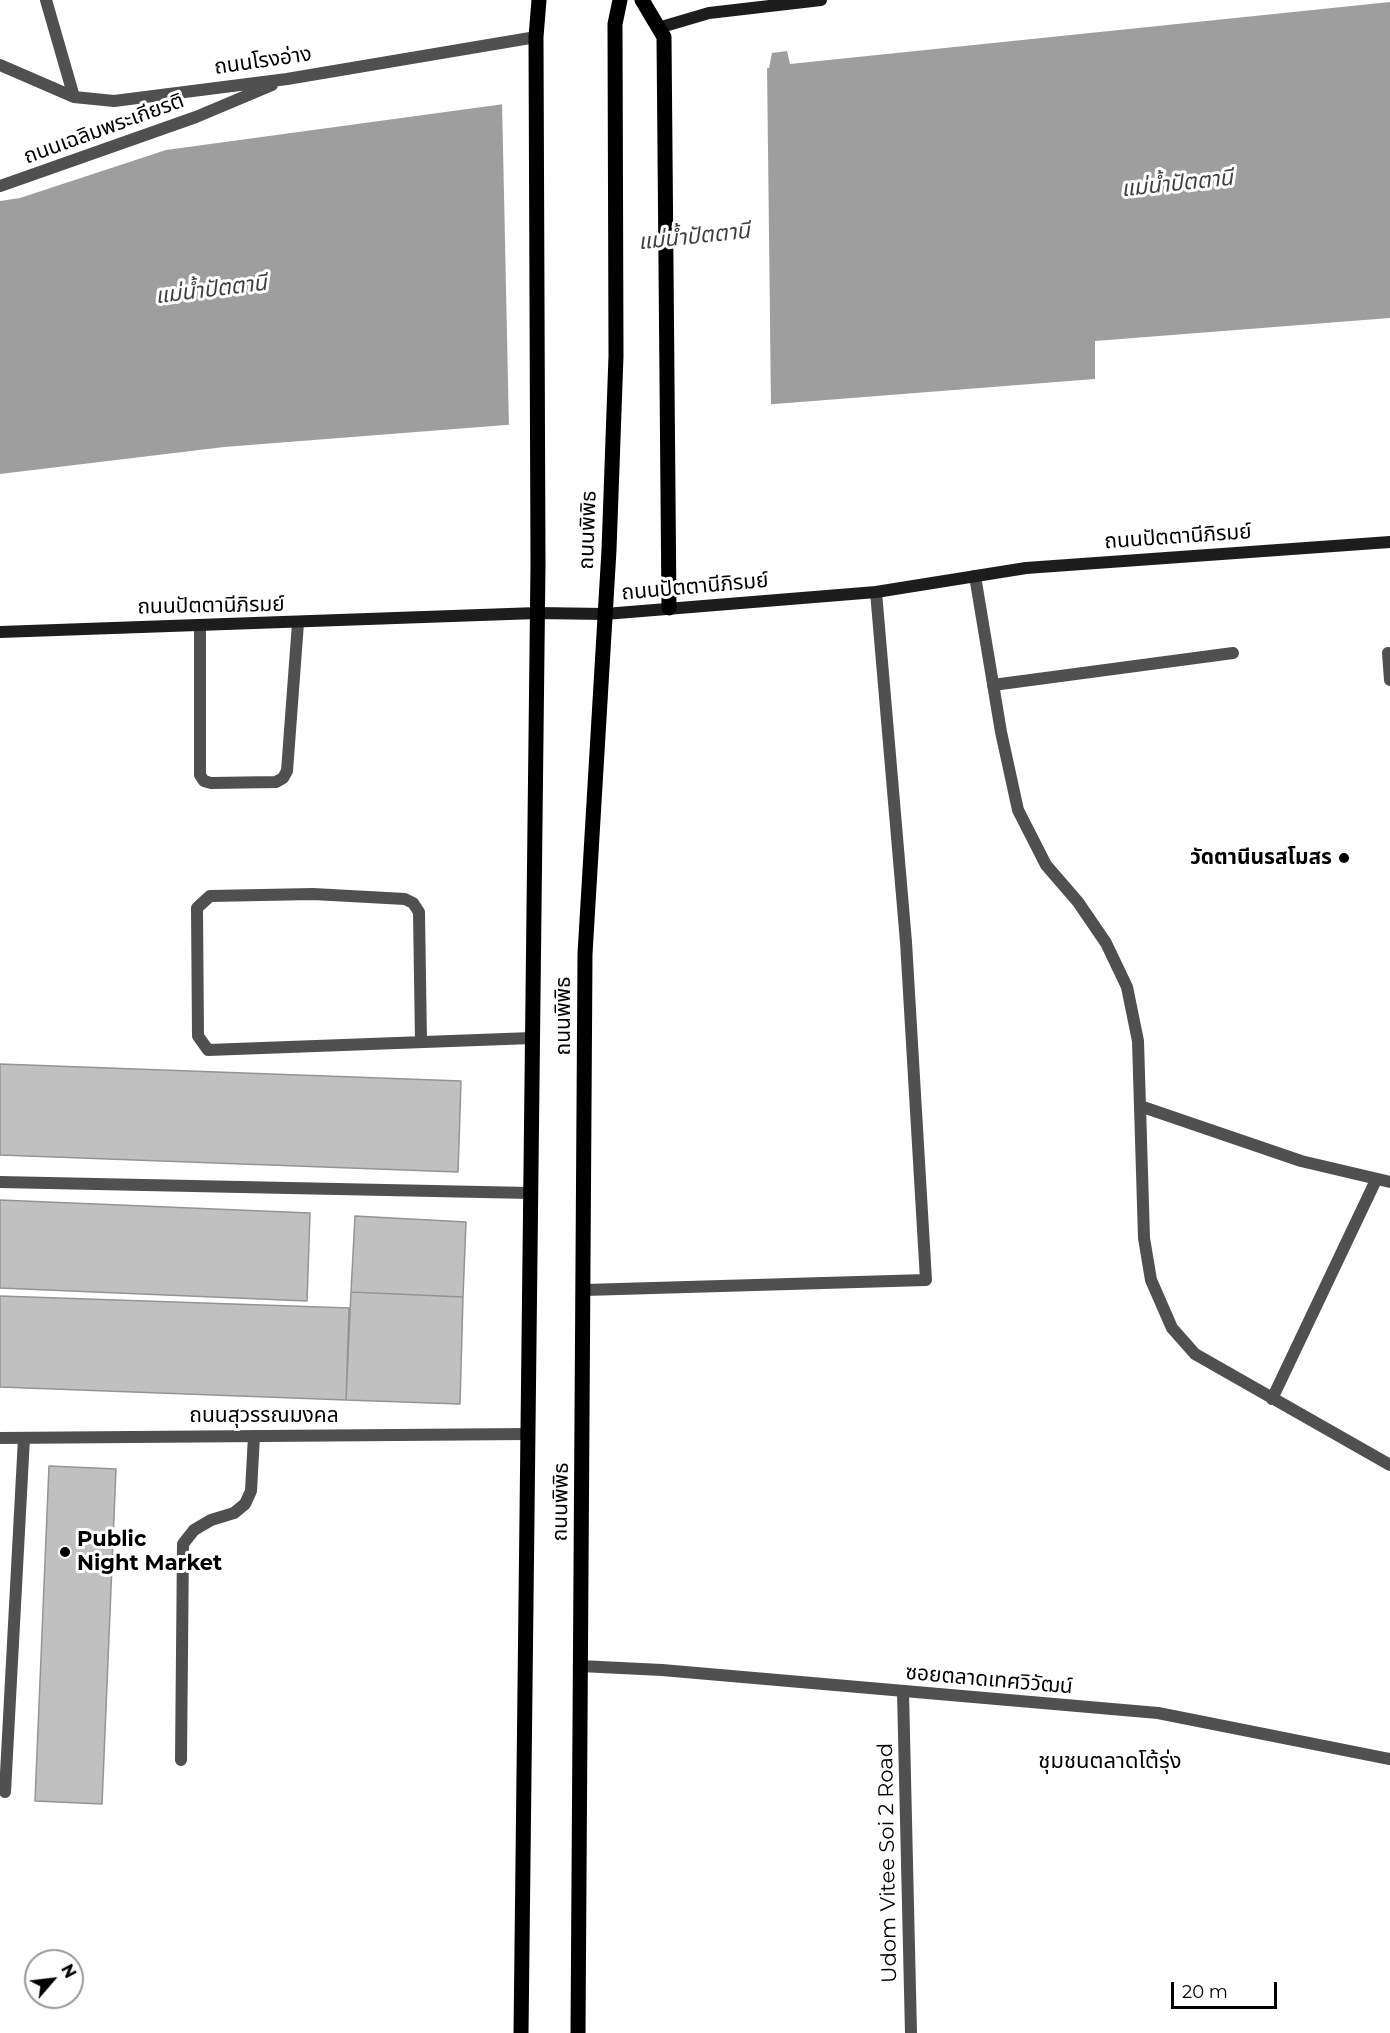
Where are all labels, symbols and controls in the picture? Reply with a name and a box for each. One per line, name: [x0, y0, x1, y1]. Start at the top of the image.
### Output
street label: ถนนโรงอ่าง: [213, 42, 313, 80]
street label: ถนนเฉลิมพระเกียรติ: [20, 88, 188, 170]
water label: แม่น้ำปัตตานี: [1120, 165, 1234, 203]
water label: แม่น้ำปัตตานี: [637, 218, 751, 256]
water label: แม่น้ำปัตตานี: [154, 270, 268, 310]
street label: ถนนพิพิธ: [574, 490, 602, 570]
street label: ถนนปัตตานีภิรมย์: [1104, 519, 1252, 555]
street label: ถนนปัตตานีภิรมย์: [620, 568, 770, 606]
street label: ถนนปัตตานีภิรมย์: [137, 592, 285, 620]
place label: วัดตานีนรสโมสร: [1190, 845, 1332, 871]
marker: วัดตานีนรสโมสร: [1337, 851, 1351, 865]
street label: ถนนพิพิธ: [551, 976, 577, 1056]
street label: ถนนสุวรรณมงคล: [189, 1403, 339, 1429]
street label: ถนนพิพิธ: [548, 1462, 574, 1542]
place label: Public Night Market: [77, 1527, 222, 1577]
marker: Public Night Market: [58, 1545, 72, 1559]
street label: ซอยตลาดเทศวิวัฒน์: [904, 1660, 1074, 1700]
street label: Udom Vitee Soi 2 Road: [873, 1743, 903, 1983]
district label: ชุมชนตลาดโต้รุ่ง: [1038, 1749, 1182, 1775]
north arrow: [24, 1949, 84, 2009]
text: N: [57, 1961, 80, 1981]
scale bar: [1174, 1970, 1280, 2008]
text: 20 m: [1182, 1981, 1228, 2003]

